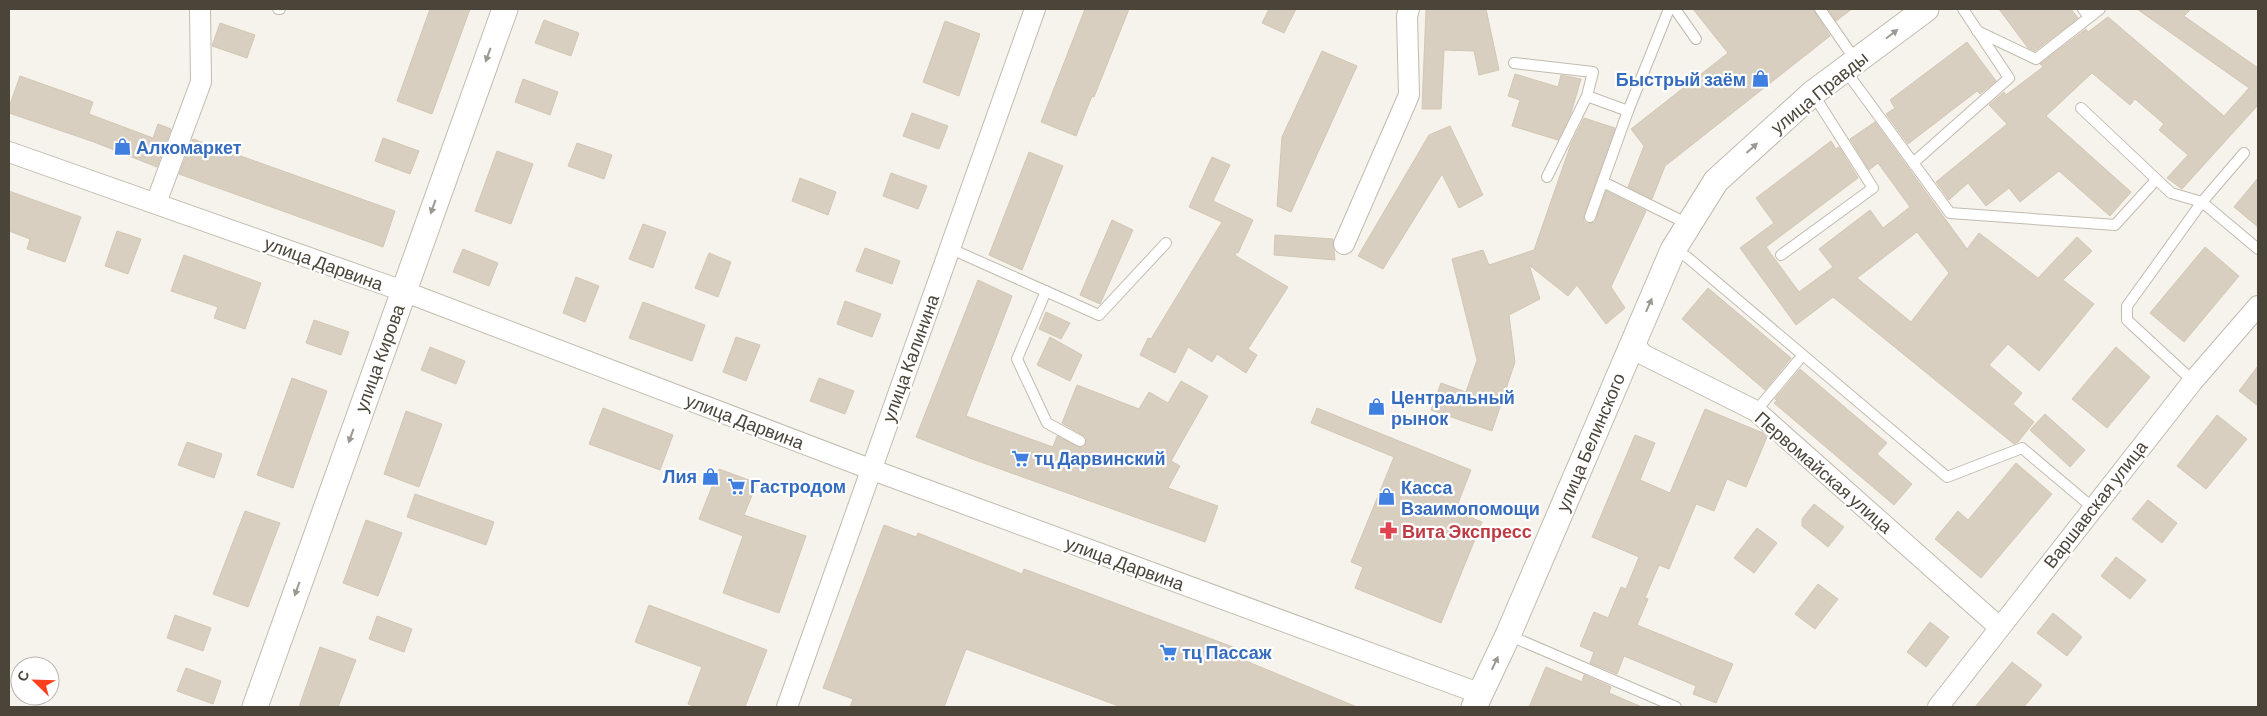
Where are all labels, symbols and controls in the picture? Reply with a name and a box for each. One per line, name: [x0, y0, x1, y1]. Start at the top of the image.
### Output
one-way arrow: [1885, 29, 1898, 40]
street label: улица Правды: [1766, 46, 1872, 138]
one-way arrow: [484, 47, 491, 62]
place label: Быстрый заём: [1616, 68, 1746, 90]
shop icon: Быстрый заём: [1750, 69, 1770, 89]
place label: Алкомаркет: [136, 136, 242, 158]
shop icon: Алкомаркет: [112, 137, 132, 157]
one-way arrow: [1746, 142, 1758, 154]
one-way arrow: [429, 200, 436, 215]
street label: улица Дарвина: [262, 231, 387, 295]
street label: улица Калинина: [877, 290, 944, 425]
one-way arrow: [1646, 298, 1654, 312]
street label: улица Кирова: [349, 300, 409, 415]
street label: улица Белинского: [1551, 370, 1629, 514]
place label: Центральный рынок: [1391, 386, 1515, 429]
street label: улица Дарвина: [683, 388, 808, 454]
shop icon: Центральный рынок: [1367, 397, 1387, 417]
street label: Первомайская улица: [1751, 406, 1898, 538]
one-way arrow: [347, 429, 355, 444]
street label: Варшавская улица: [2038, 435, 2152, 572]
place label: тц Дарвинский: [1034, 447, 1165, 469]
supermarket icon: тц Дарвинский: [1010, 448, 1030, 468]
place label: Лия: [663, 465, 697, 487]
shop icon: Лия: [701, 466, 721, 486]
place label: Гастродом: [750, 475, 846, 497]
supermarket icon: Гастродом: [726, 476, 746, 496]
place label: Касса Взаимопомощи: [1401, 476, 1540, 519]
shop icon: Касса Взаимопомощи: [1377, 487, 1397, 507]
place label: Вита Экспресс: [1402, 520, 1532, 542]
pharmacy icon: Вита Экспресс: [1378, 521, 1398, 541]
street label: улица Дарвина: [1063, 531, 1188, 595]
one-way arrow: [293, 582, 300, 597]
place label: тц Пассаж: [1182, 641, 1272, 663]
supermarket icon: тц Пассаж: [1158, 642, 1178, 662]
north arrow: [10, 656, 60, 706]
one-way arrow: [1491, 656, 1499, 670]
text: С: [13, 668, 32, 684]

